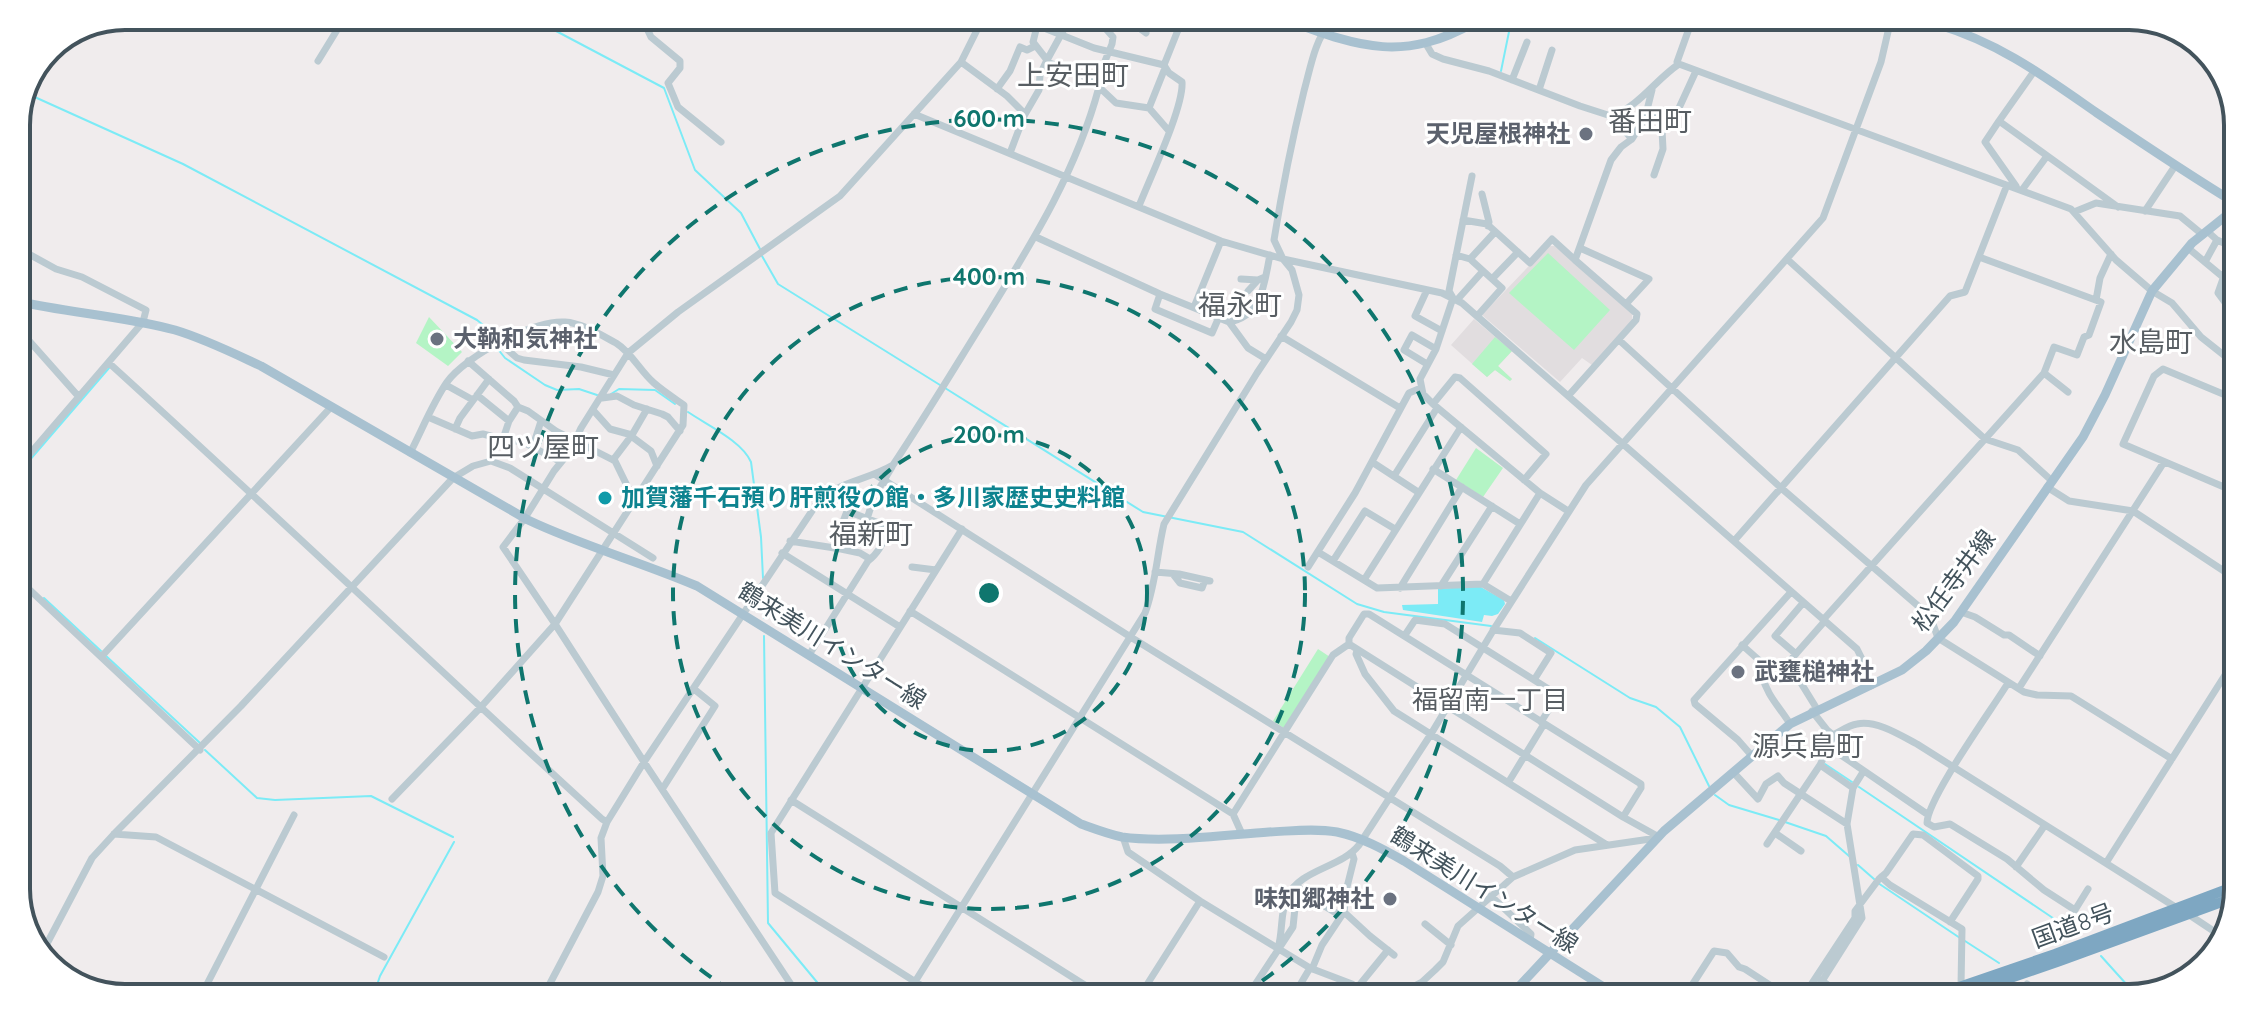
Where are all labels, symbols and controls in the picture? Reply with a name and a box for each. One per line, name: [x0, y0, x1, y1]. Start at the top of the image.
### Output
district label: 上安田町: [1017, 57, 1129, 92]
text: 600 m: [953, 103, 1025, 133]
district label: 番田町: [1608, 103, 1692, 138]
place label: 天児屋根神社: [1426, 118, 1570, 148]
marker: 天児屋根神社: [1577, 125, 1595, 143]
text: 400 m: [953, 261, 1025, 291]
district label: 福永町: [1198, 287, 1282, 322]
place label: 大靹和気神社: [453, 323, 597, 353]
district label: 水島町: [2109, 324, 2193, 359]
marker: 大靹和気神社: [428, 330, 446, 348]
text: 200 m: [953, 419, 1025, 449]
district label: 四ツ屋町: [487, 429, 599, 464]
place label: 加賀藩千石預り肝煎役の館・多川家歴史史料館: [621, 482, 1125, 512]
marker: 加賀藩千石預り肝煎役の館・多川家歴史史料館: [596, 489, 614, 507]
district label: 福新町: [829, 516, 913, 551]
street label: 松任寺井線: [1905, 523, 2001, 637]
street label: 鶴来美川インター線: [733, 575, 932, 715]
centre of rings: [975, 579, 1003, 607]
place label: 武甕槌神社: [1754, 656, 1874, 686]
marker: 武甕槌神社: [1729, 663, 1747, 681]
district label: 福留南一丁目: [1412, 683, 1568, 716]
district label: 源兵島町: [1752, 728, 1864, 763]
street label: 鶴来美川インター線: [1385, 819, 1584, 959]
place label: 味知郷神社: [1254, 883, 1374, 913]
marker: 味知郷神社: [1381, 890, 1399, 908]
street label: 国道8号: [2028, 896, 2118, 954]

